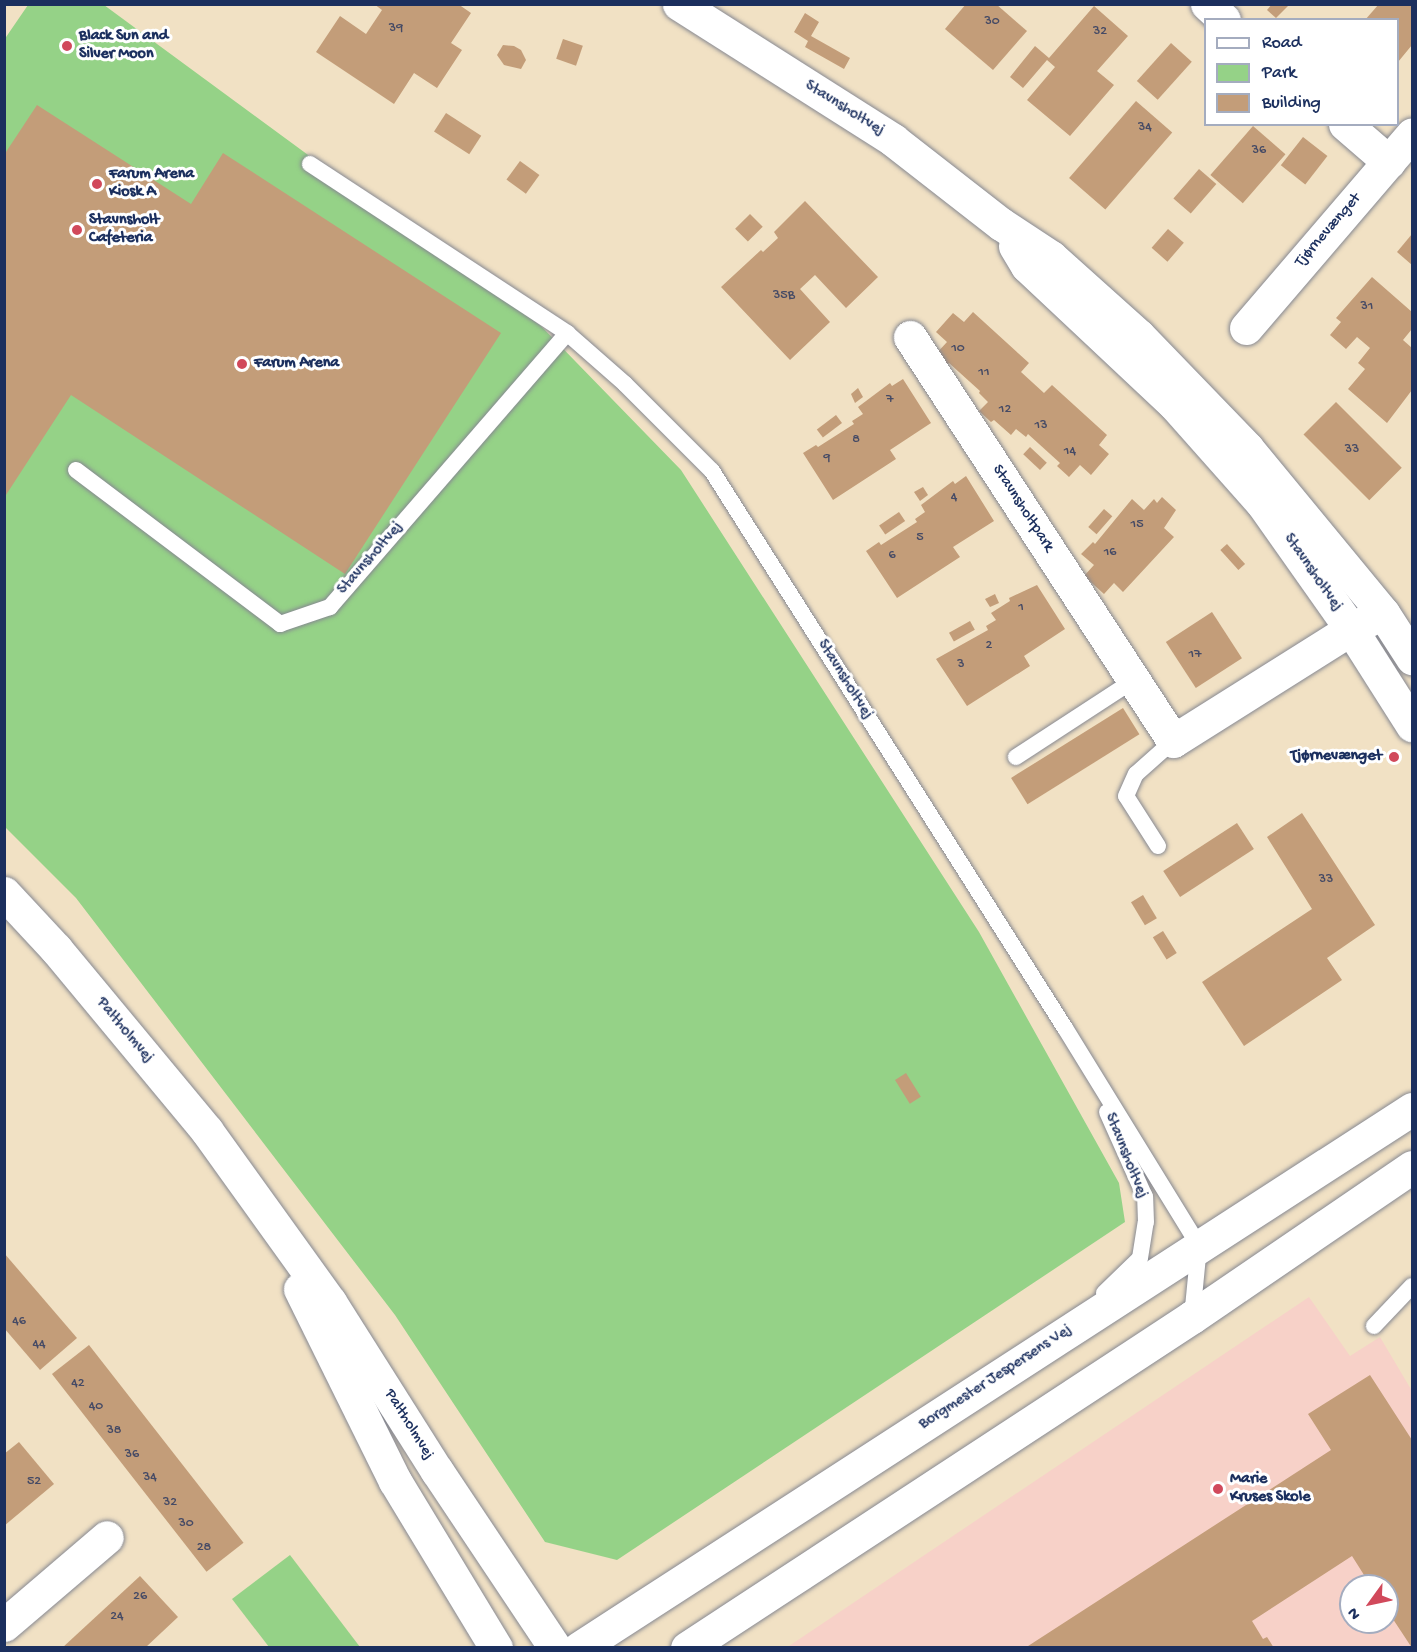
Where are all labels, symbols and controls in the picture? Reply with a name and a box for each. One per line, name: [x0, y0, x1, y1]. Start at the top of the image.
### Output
house number: 30: [984, 14, 1000, 30]
legend: [1204, 18, 1399, 126]
house number: 39: [389, 21, 403, 37]
house number: 32: [1093, 24, 1107, 40]
place label: Black Sun and Silver Moon: [79, 27, 168, 65]
text: Road: [1262, 33, 1301, 54]
marker: Black Sun and Silver Moon: [60, 39, 74, 53]
text: Park: [1262, 63, 1296, 84]
street label: Stavnsholtvej: [801, 77, 887, 141]
text: Building: [1262, 93, 1321, 114]
house number: 34: [1138, 120, 1152, 136]
house number: 36: [1252, 143, 1266, 159]
place label: Farum Arena Kiosk A: [109, 165, 194, 203]
marker: Farum Arena Kiosk A: [90, 177, 104, 191]
street label: Tjørnevænget: [1292, 190, 1366, 272]
place label: Stavnsholt Cafeteria: [89, 211, 159, 249]
marker: Stavnsholt Cafeteria: [70, 223, 84, 237]
house number: 35B: [773, 288, 795, 304]
house number: 31: [1361, 299, 1373, 315]
house number: 10: [951, 341, 965, 357]
place label: Farum Arena: [254, 354, 339, 374]
marker: Farum Arena: [235, 357, 249, 371]
house number: 11: [978, 365, 990, 381]
house number: 7: [886, 392, 894, 408]
house number: 12: [999, 402, 1011, 418]
house number: 13: [1035, 418, 1047, 434]
house number: 8: [852, 432, 860, 448]
house number: 33: [1345, 442, 1359, 458]
house number: 14: [1064, 444, 1076, 460]
house number: 9: [823, 451, 831, 467]
street label: Stavnsholtpark: [987, 462, 1057, 556]
house number: 4: [951, 490, 957, 506]
house number: 15: [1130, 517, 1144, 533]
street label: Stavnsholtvej: [334, 519, 408, 599]
house number: 5: [916, 530, 924, 546]
street label: Stavnsholtvej: [1278, 531, 1346, 615]
house number: 16: [1104, 545, 1116, 561]
house number: 6: [888, 548, 896, 564]
house number: 1: [1018, 600, 1024, 616]
street label: Stavnsholtvej: [812, 637, 876, 723]
house number: 2: [986, 638, 992, 654]
house number: 17: [1189, 647, 1201, 663]
house number: 3: [957, 657, 965, 673]
place label: Tjørnevænget: [1290, 747, 1382, 767]
marker: Tjørnevænget: [1387, 750, 1401, 764]
house number: 33: [1319, 872, 1333, 888]
street label: Paltholmvej: [91, 994, 157, 1068]
street label: Stavnsholtvej: [1099, 1111, 1151, 1201]
house number: 46: [12, 1314, 26, 1330]
street label: Borgmester Jespersens Vej: [916, 1321, 1076, 1435]
house number: 44: [32, 1337, 46, 1353]
house number: 42: [71, 1376, 85, 1392]
street label: Paltholmvej: [379, 1386, 437, 1464]
house number: 40: [89, 1399, 103, 1415]
house number: 38: [107, 1423, 121, 1439]
house number: 36: [125, 1447, 139, 1463]
house number: 34: [143, 1470, 157, 1486]
place label: Marie Kruses Skole: [1230, 1470, 1310, 1508]
house number: 52: [27, 1474, 41, 1490]
marker: Marie Kruses Skole: [1211, 1482, 1225, 1496]
house number: 32: [163, 1495, 177, 1511]
house number: 30: [178, 1516, 194, 1532]
house number: 28: [197, 1540, 211, 1556]
north arrow: [1339, 1574, 1399, 1634]
house number: 26: [133, 1589, 147, 1605]
text: N: [1344, 1603, 1366, 1623]
house number: 24: [110, 1609, 124, 1625]

